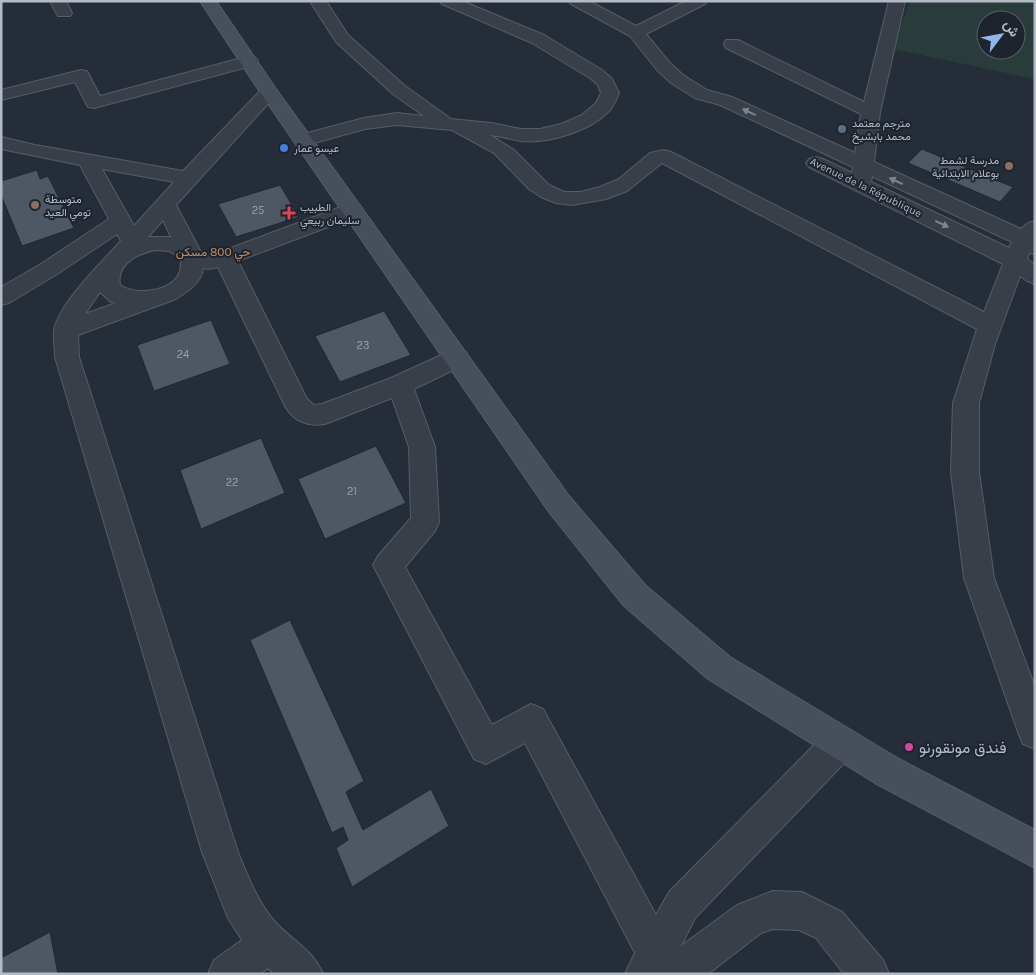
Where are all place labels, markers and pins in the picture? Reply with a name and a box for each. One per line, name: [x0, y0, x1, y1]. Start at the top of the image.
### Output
place label: مترجم معتمد محمد بابشيخ: [852, 117, 911, 144]
marker: مترجم معتمد محمد بابشيخ: [836, 123, 848, 135]
marker: عيسو عمار: [278, 142, 290, 154]
place label: عيسو عمار: [293, 142, 339, 155]
place label: مدرسة لشمط بوعلام الابتدائية: [932, 154, 999, 181]
marker: مدرسة لشمط بوعلام الابتدائية: [1003, 160, 1015, 172]
place label: متوسطة تومي العيد: [45, 193, 92, 222]
marker: متوسطة تومي العيد: [29, 199, 41, 211]
place label: الطبيب سليمان ربيعي: [300, 201, 360, 230]
marker: الطبيب سليمان ربيعي: [282, 206, 296, 220]
place label: فندق مونقورنو: [919, 738, 1006, 758]
marker: فندق مونقورنو: [903, 741, 915, 753]

